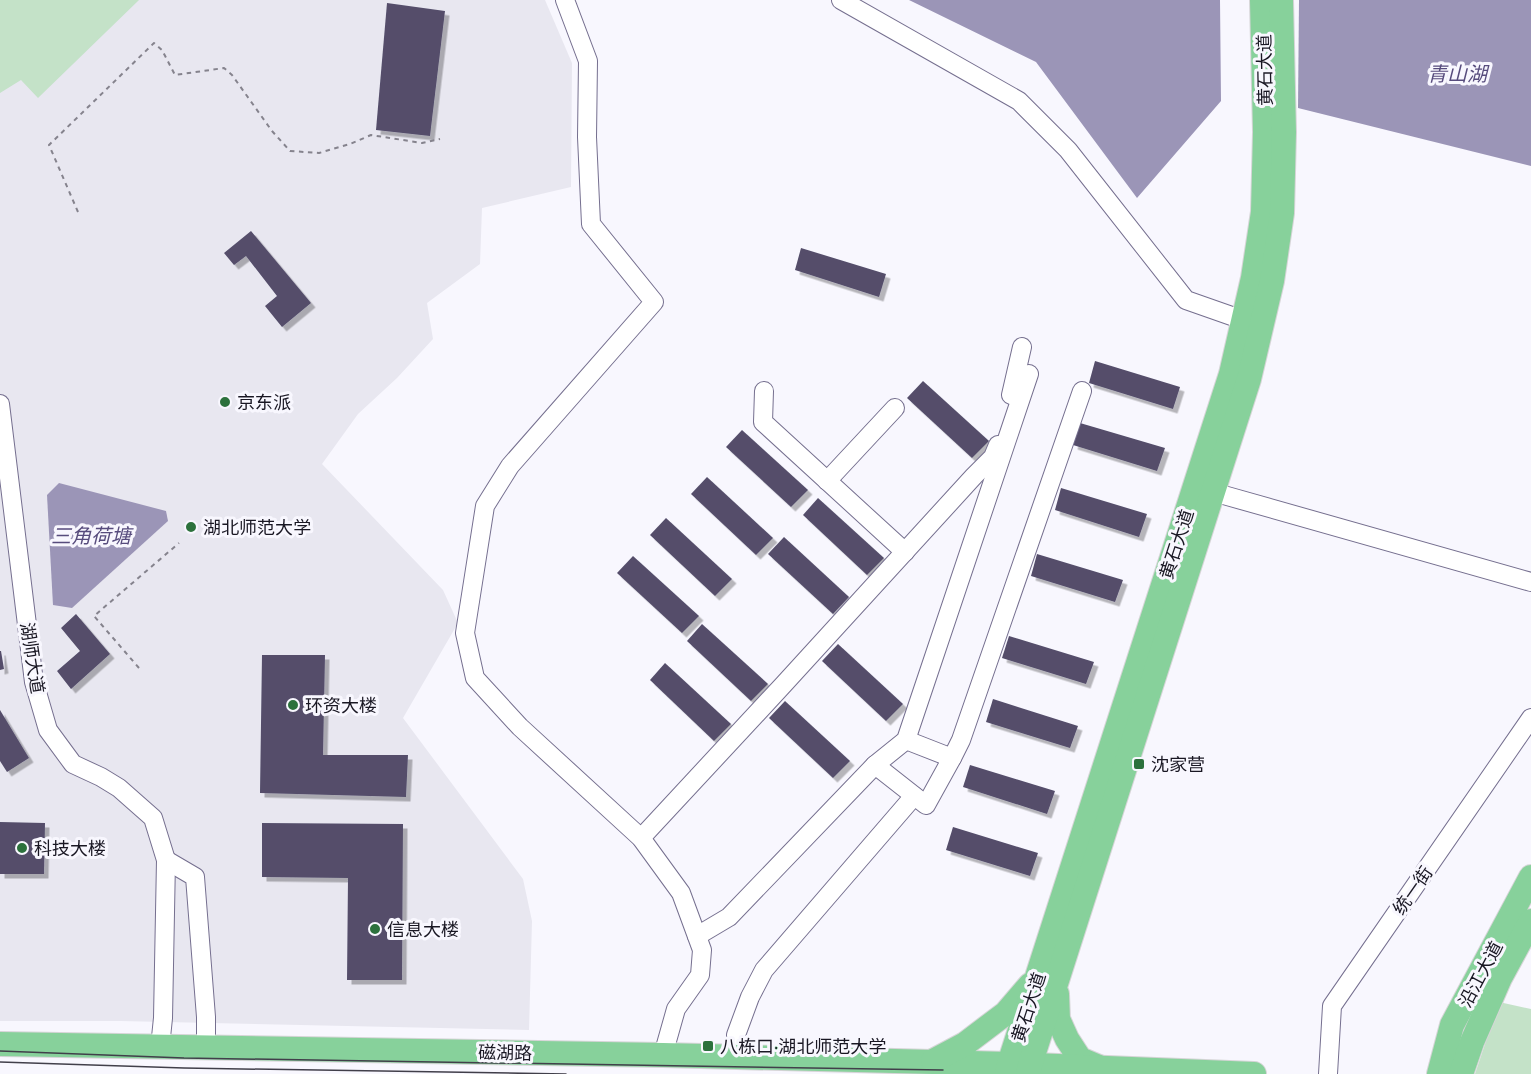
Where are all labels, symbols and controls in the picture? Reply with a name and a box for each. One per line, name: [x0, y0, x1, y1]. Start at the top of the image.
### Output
street label: 黄石大道: [1252, 34, 1276, 106]
water label: 青山湖: [1427, 61, 1490, 85]
place label: 京东派: [237, 391, 291, 413]
marker: 京东派: [218, 395, 232, 409]
street label: 黄石大道: [1154, 506, 1198, 582]
place label: 湖北师范大学: [203, 516, 311, 538]
marker: 湖北师范大学: [184, 520, 198, 534]
water label: 三角荷塘: [51, 523, 134, 547]
street label: 湖师大道: [17, 621, 49, 695]
place label: 环资大楼: [305, 694, 377, 716]
marker: 环资大楼: [286, 698, 300, 712]
place label: 沈家营: [1151, 753, 1205, 775]
marker: 沈家营: [1132, 757, 1146, 771]
place label: 科技大楼: [34, 837, 106, 859]
marker: 科技大楼: [15, 841, 29, 855]
street label: 统一街: [1388, 862, 1436, 918]
place label: 信息大楼: [387, 918, 459, 940]
marker: 信息大楼: [368, 922, 382, 936]
street label: 沿江大道: [1453, 937, 1507, 1011]
street label: 黄石大道: [1006, 969, 1050, 1045]
place label: 八栋口·湖北师范大学: [720, 1035, 886, 1057]
marker: 八栋口·湖北师范大学: [701, 1039, 715, 1053]
street label: 磁湖路: [478, 1041, 532, 1063]

